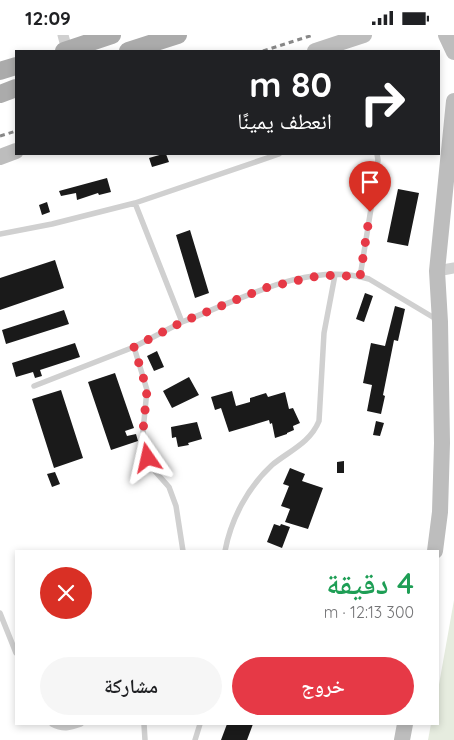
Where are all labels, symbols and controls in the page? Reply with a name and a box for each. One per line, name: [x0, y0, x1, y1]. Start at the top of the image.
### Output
text: 12:09: [25, 6, 71, 30]
text: 80 m: [249, 62, 332, 106]
icon: right: [350, 70, 415, 135]
text: انعطف يمينًا: [237, 107, 332, 135]
pin: [349, 161, 391, 212]
icon: arrive: [356, 168, 384, 196]
position arrow: [121, 431, 173, 483]
text: 4 دقيقة: [326, 564, 414, 602]
button: close: [40, 567, 92, 619]
text: 300 m · 12:13: [324, 602, 414, 622]
button: مشاركة: [40, 657, 222, 715]
button: خروج: [232, 657, 414, 715]

